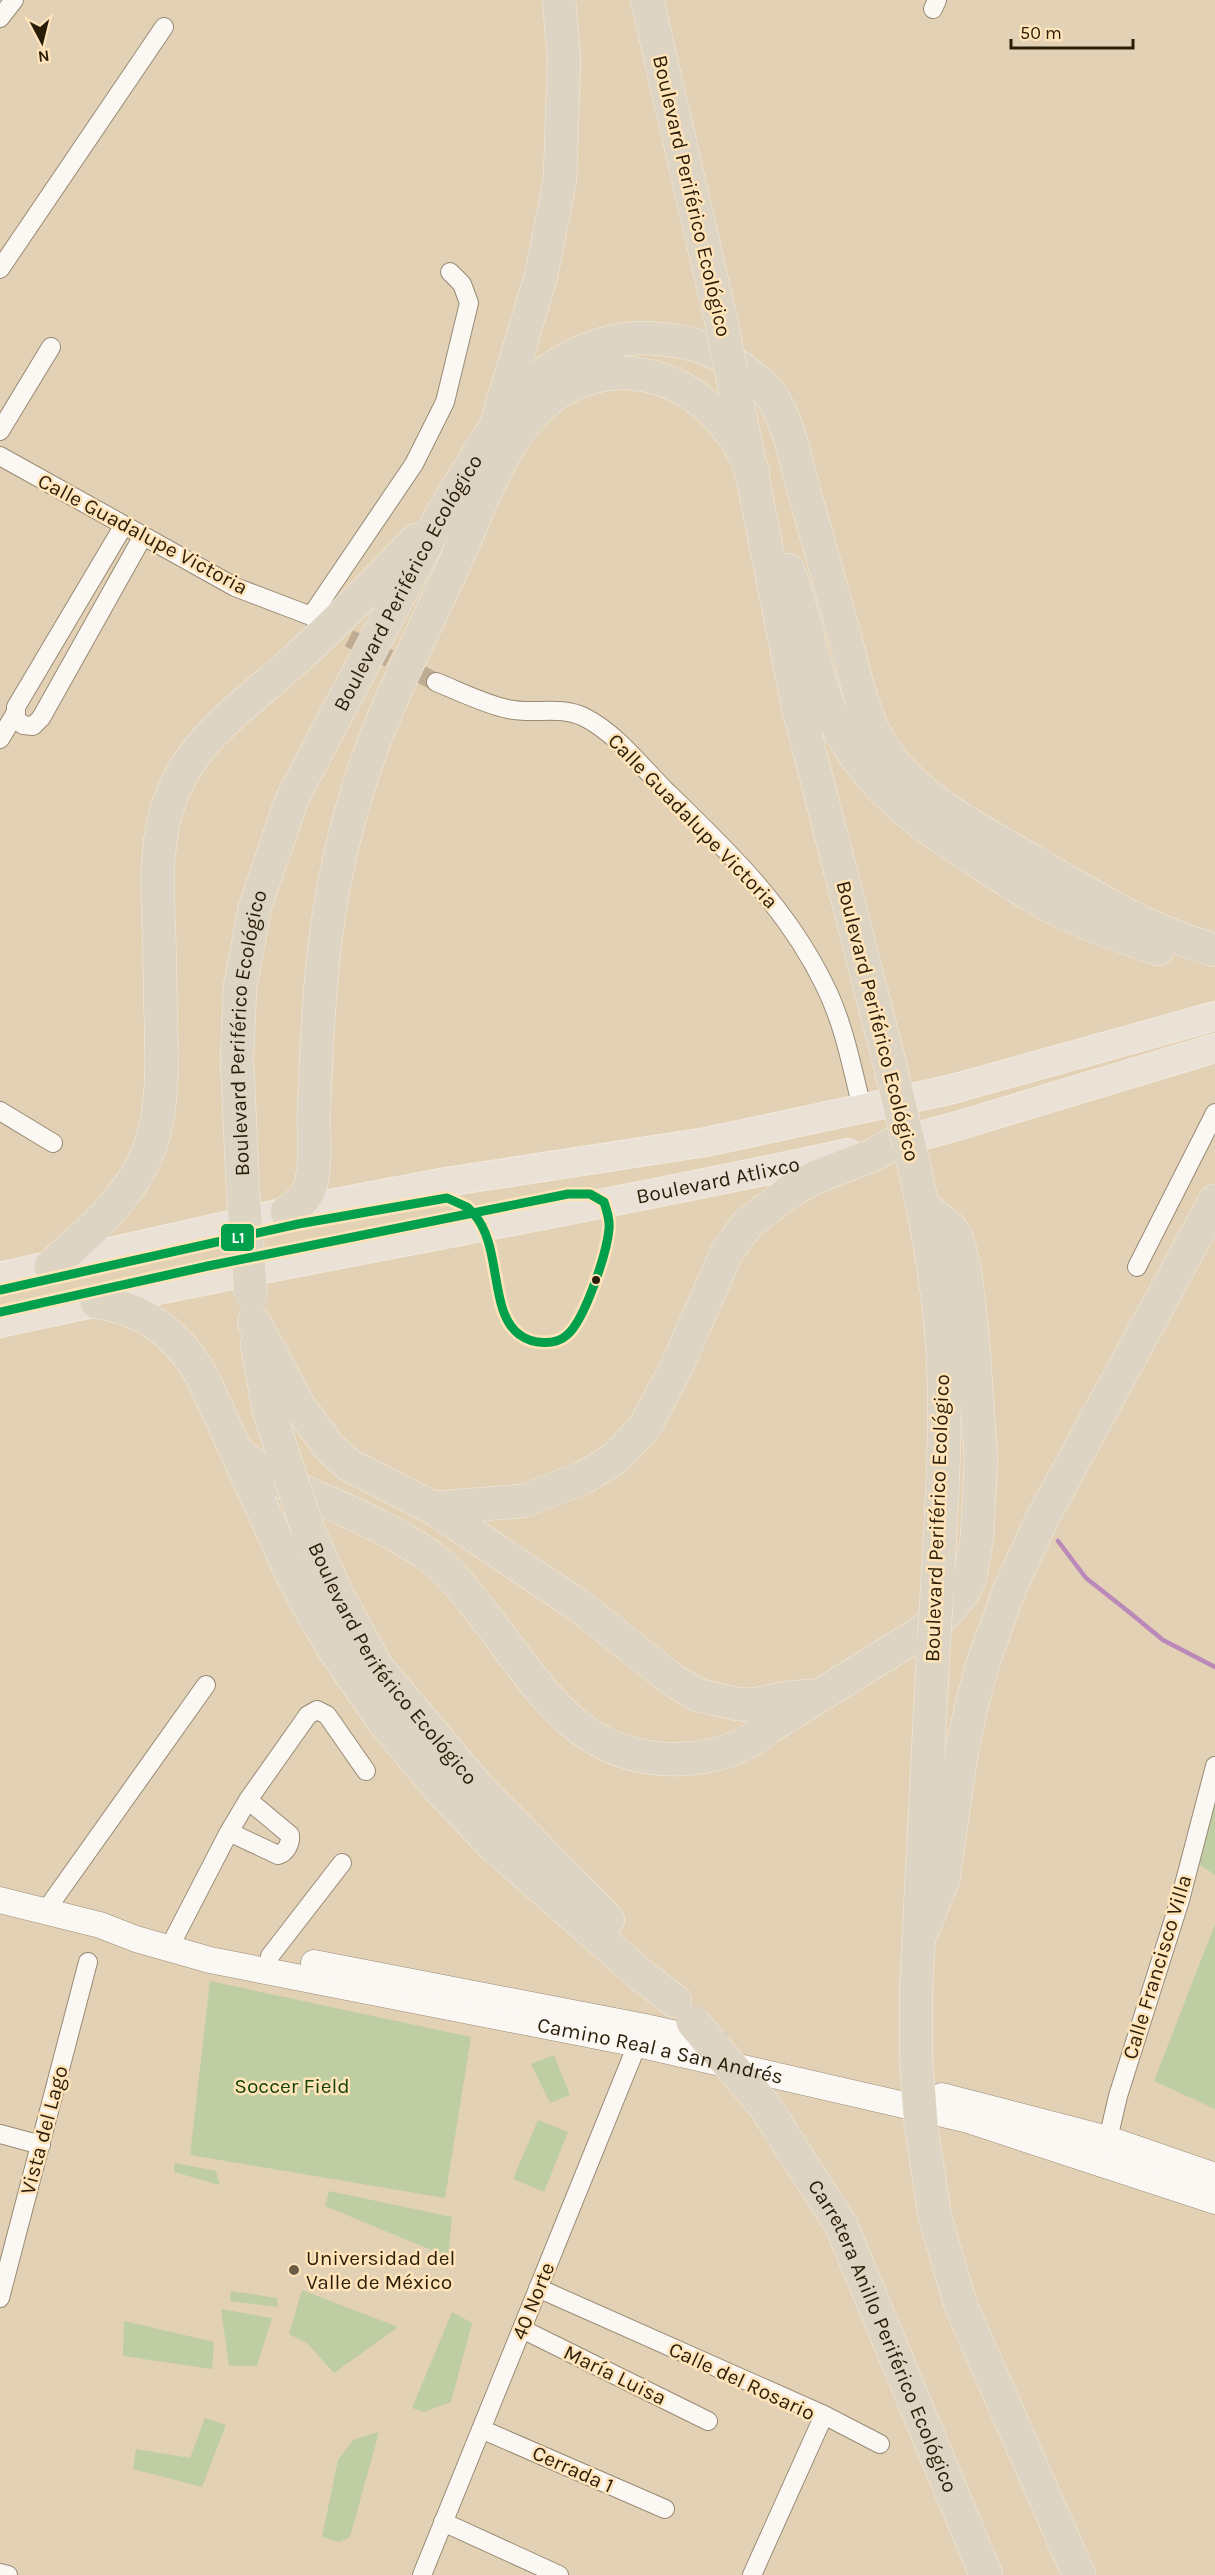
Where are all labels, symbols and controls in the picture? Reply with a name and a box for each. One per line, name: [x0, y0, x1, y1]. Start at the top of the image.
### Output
north arrow: [12, 12, 72, 72]
scale bar: [1011, 12, 1132, 50]
text: 50 m: [1020, 22, 1062, 44]
text: N: [37, 46, 51, 67]
street label: Boulevard Periférico Ecológico: [648, 53, 736, 339]
street label: Boulevard Periférico Ecológico: [328, 450, 487, 715]
street label: Calle Guadalupe Victoria: [34, 468, 252, 600]
street label: Calle Guadalupe Victoria: [603, 728, 783, 914]
street label: Boulevard Periférico Ecológico: [831, 878, 925, 1164]
street label: Boulevard Periférico Ecológico: [225, 886, 272, 1177]
street label: Boulevard Atlixco: [634, 1152, 802, 1209]
line badge: L1: [220, 1223, 255, 1252]
text: L1: [231, 1228, 245, 1247]
unlabelled marker: [590, 1274, 602, 1286]
street label: Boulevard Periférico Ecológico: [920, 1374, 954, 1662]
street label: Boulevard Periférico Ecológico: [303, 1538, 482, 1789]
street label: Calle Francisco Villa: [1118, 1872, 1196, 2062]
street label: Camino Real a San Andrés: [535, 2013, 786, 2089]
street label: Vista del Lago: [15, 2063, 73, 2197]
park label: Soccer Field: [234, 2074, 350, 2098]
street label: Carretera Anillo Periférico Ecológico: [803, 2175, 962, 2496]
place label: Universidad del Valle de México: [306, 2246, 455, 2294]
street label: 40 Norte: [507, 2259, 559, 2343]
marker: Universidad del Valle de México: [287, 2263, 301, 2277]
street label: Calle del Rosario: [665, 2337, 819, 2425]
street label: María Luisa: [560, 2340, 670, 2410]
street label: Cerrada 1: [529, 2440, 617, 2498]

